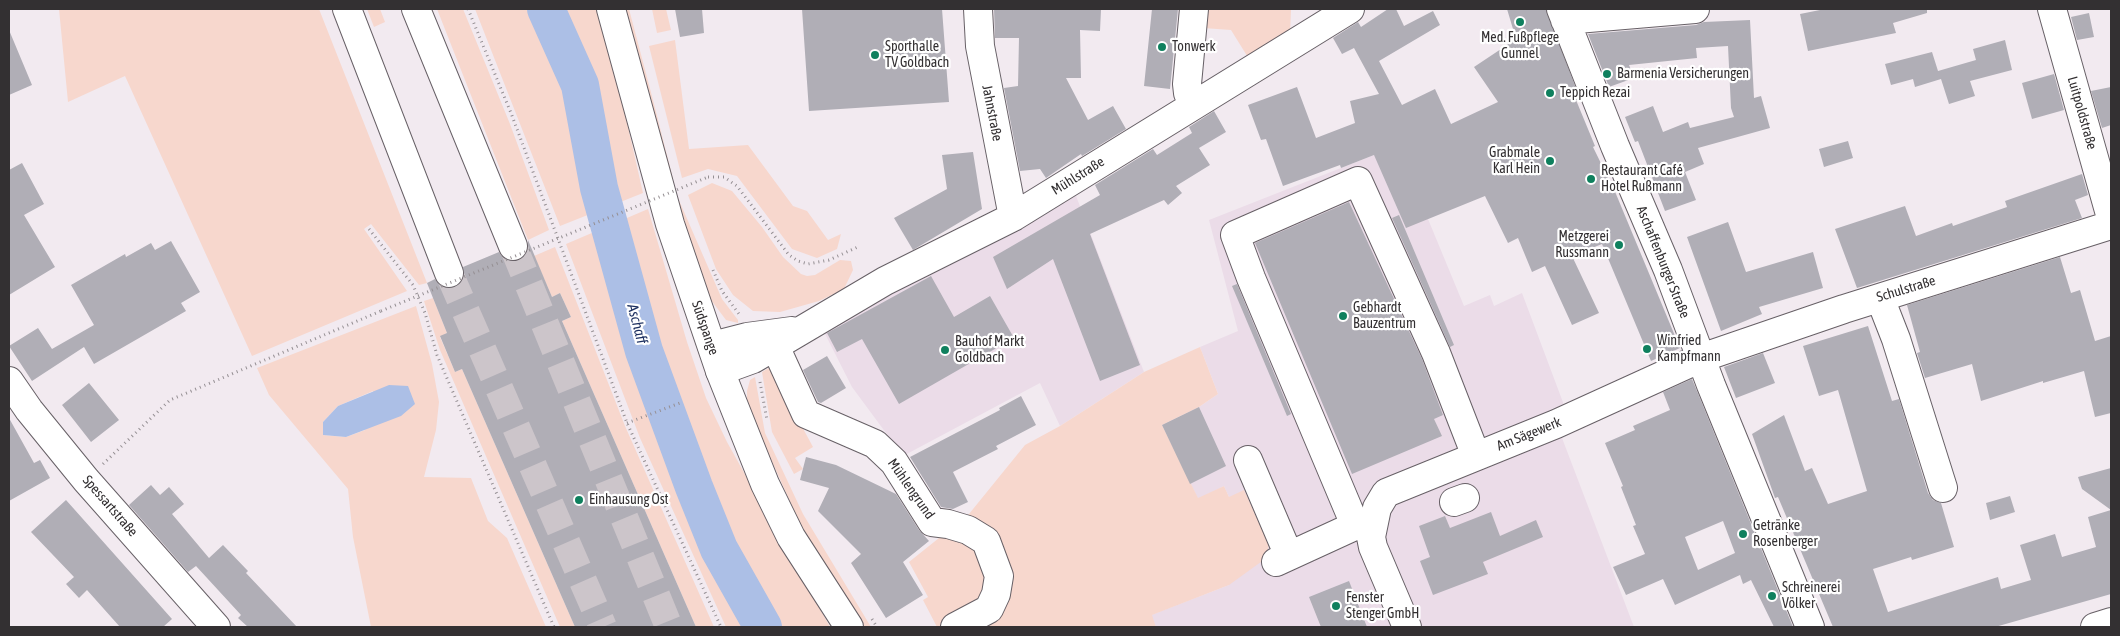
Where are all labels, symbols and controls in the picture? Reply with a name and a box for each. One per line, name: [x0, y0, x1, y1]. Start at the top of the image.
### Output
marker: Med. Fußpflege Gunnel: [1514, 16, 1526, 28]
place label: Med. Fußpflege Gunnel: [1481, 30, 1559, 62]
place label: Sporthalle TV Goldbach: [885, 39, 949, 72]
place label: Tonwerk: [1172, 39, 1216, 55]
marker: Tonwerk: [1156, 41, 1168, 53]
marker: Sporthalle TV Goldbach: [869, 49, 881, 61]
place label: Barmenia Versicherungen: [1617, 66, 1749, 82]
marker: Barmenia Versicherungen: [1601, 68, 1613, 80]
street label: Luitpoldstraße: [2064, 75, 2100, 151]
street label: Jahnstraße: [978, 83, 1006, 143]
place label: Teppich Rezai: [1560, 85, 1630, 101]
marker: Teppich Rezai: [1544, 87, 1556, 99]
place label: Grabmale Karl Hein: [1489, 145, 1540, 178]
street label: Mühlstraße: [1049, 153, 1107, 199]
marker: Grabmale Karl Hein: [1544, 155, 1556, 167]
place label: Restaurant Café Hotel Rußmann: [1601, 163, 1683, 196]
marker: Restaurant Café Hotel Rußmann: [1585, 173, 1597, 185]
street label: Aschaffenburger Straße: [1633, 203, 1693, 321]
place label: Metzgerei Russmann: [1555, 229, 1609, 262]
marker: Metzgerei Russmann: [1613, 239, 1625, 251]
street label: Schulstraße: [1875, 272, 1937, 306]
street label: Südspange: [688, 299, 722, 357]
place label: Gebhardt Bauzentrum: [1353, 300, 1416, 332]
water label: Aschaff: [623, 302, 651, 346]
marker: Gebhardt Bauzentrum: [1337, 310, 1349, 322]
place label: Winfried Kampfmann: [1657, 333, 1721, 366]
place label: Bauhof Markt Goldbach: [955, 334, 1024, 367]
marker: Winfried Kampfmann: [1641, 343, 1653, 355]
marker: Bauhof Markt Goldbach: [939, 344, 951, 356]
street label: Am Sägewerk: [1494, 413, 1564, 455]
street label: Mühlengrund: [884, 456, 938, 522]
street label: Spessartstraße: [79, 472, 141, 540]
place label: Einhausung Ost: [589, 492, 669, 508]
marker: Einhausung Ost: [573, 494, 585, 506]
place label: Getränke Rosenberger: [1753, 518, 1818, 550]
marker: Getränke Rosenberger: [1737, 528, 1749, 540]
place label: Schreinerei Völker: [1782, 580, 1840, 612]
place label: Fenster Stenger GmbH: [1346, 590, 1419, 622]
marker: Schreinerei Völker: [1766, 590, 1778, 602]
marker: Fenster Stenger GmbH: [1330, 600, 1342, 612]

